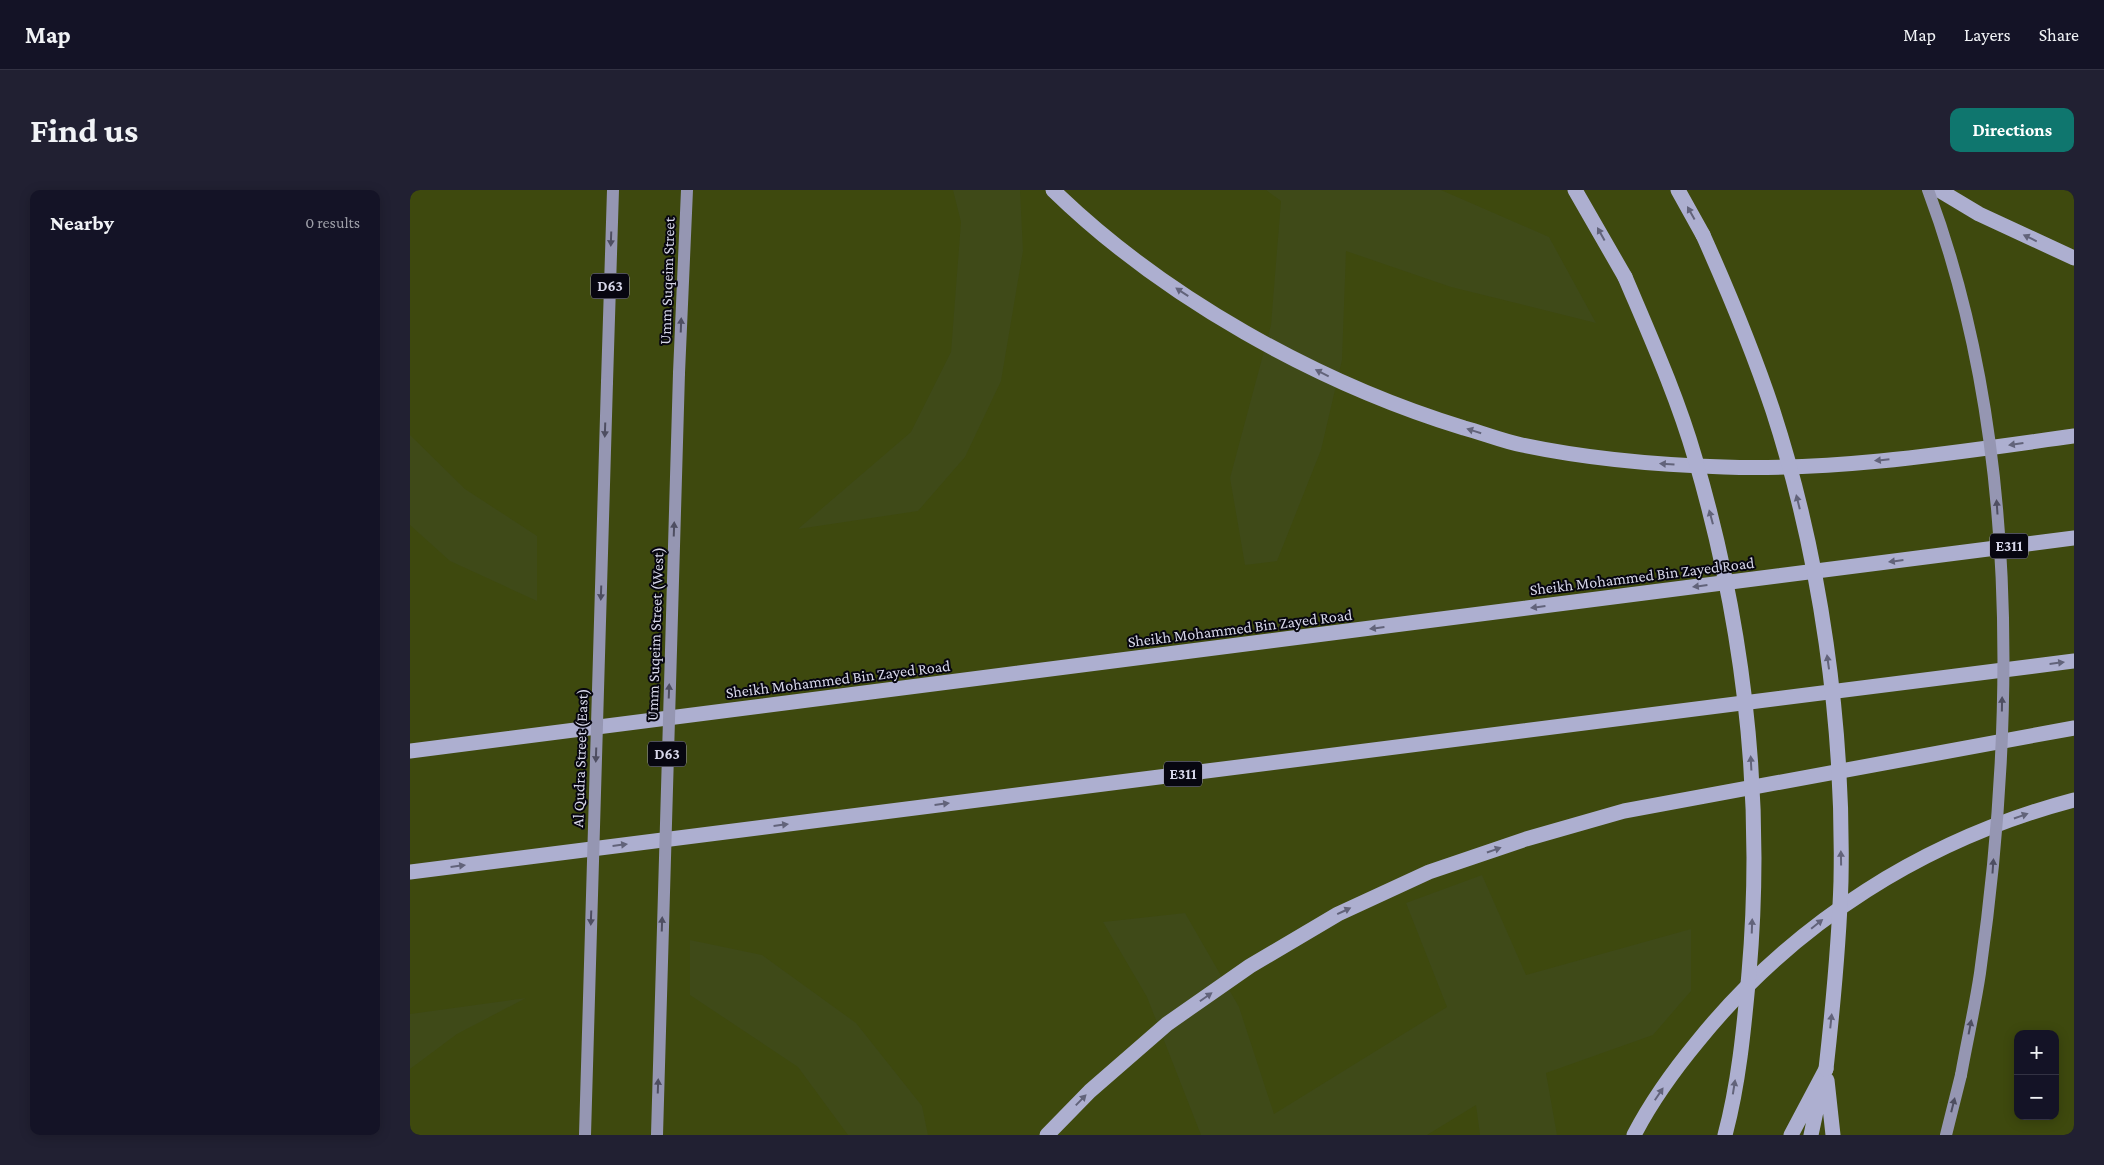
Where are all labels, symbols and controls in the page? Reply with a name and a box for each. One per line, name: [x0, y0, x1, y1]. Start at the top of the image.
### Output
text: Map: [25, 21, 71, 48]
text: Map: [1903, 25, 1936, 45]
text: Layers: [1964, 25, 2011, 45]
text: Share: [2039, 25, 2079, 45]
button: Directions: [1950, 108, 2074, 152]
text: Find us: [30, 111, 138, 150]
one-way arrow: [1686, 206, 1695, 219]
text: Nearby: [50, 211, 114, 235]
text: 0 results: [305, 214, 360, 231]
street label: Umm Suqeim Street: [656, 216, 679, 345]
one-way arrow: [1597, 227, 1606, 241]
one-way arrow: [607, 231, 615, 247]
one-way arrow: [2022, 234, 2037, 243]
road number: D63: [591, 274, 629, 298]
one-way arrow: [1175, 287, 1188, 297]
one-way arrow: [678, 316, 686, 332]
one-way arrow: [1315, 369, 1329, 377]
one-way arrow: [601, 423, 609, 439]
one-way arrow: [1466, 426, 1481, 434]
one-way arrow: [2007, 440, 2023, 448]
one-way arrow: [1873, 456, 1889, 464]
one-way arrow: [1659, 459, 1675, 467]
one-way arrow: [1794, 494, 1802, 509]
one-way arrow: [1992, 498, 2000, 514]
one-way arrow: [1707, 510, 1715, 525]
one-way arrow: [670, 521, 678, 537]
road number: E311: [1990, 534, 2028, 558]
street label: Umm Suqeim Street (West): [643, 547, 668, 722]
street label: Sheikh Mohammed Bin Zayed Road: [1529, 554, 1756, 599]
one-way arrow: [1887, 557, 1903, 565]
one-way arrow: [1691, 582, 1707, 590]
one-way arrow: [596, 585, 604, 601]
one-way arrow: [1530, 603, 1546, 611]
street label: Sheikh Mohammed Bin Zayed Road: [1127, 606, 1354, 651]
one-way arrow: [1369, 624, 1385, 632]
one-way arrow: [1823, 653, 1831, 669]
street label: Sheikh Mohammed Bin Zayed Road: [725, 657, 952, 702]
one-way arrow: [2050, 659, 2066, 667]
one-way arrow: [665, 683, 673, 699]
street label: Al Qudra Street (East): [569, 688, 592, 828]
one-way arrow: [1998, 696, 2006, 712]
road number: D63: [648, 742, 686, 766]
one-way arrow: [592, 748, 600, 764]
one-way arrow: [1746, 755, 1754, 771]
road number: E311: [1164, 762, 1202, 786]
one-way arrow: [934, 800, 950, 808]
one-way arrow: [2014, 812, 2029, 820]
one-way arrow: [773, 821, 789, 829]
one-way arrow: [612, 841, 628, 849]
one-way arrow: [1487, 845, 1502, 853]
one-way arrow: [1836, 850, 1844, 866]
one-way arrow: [1990, 858, 1998, 874]
one-way arrow: [451, 862, 467, 870]
one-way arrow: [1337, 907, 1351, 915]
one-way arrow: [587, 910, 595, 926]
one-way arrow: [659, 916, 667, 932]
one-way arrow: [1749, 918, 1757, 934]
one-way arrow: [1810, 919, 1823, 930]
one-way arrow: [1200, 992, 1213, 1002]
one-way arrow: [1827, 1012, 1835, 1028]
one-way arrow: [1966, 1019, 1974, 1035]
map controls: [2014, 1030, 2059, 1120]
button: +: [2014, 1030, 2059, 1075]
button: −: [2014, 1075, 2059, 1120]
one-way arrow: [654, 1078, 662, 1094]
one-way arrow: [1731, 1079, 1739, 1095]
one-way arrow: [1654, 1087, 1664, 1100]
one-way arrow: [1075, 1094, 1087, 1106]
one-way arrow: [1949, 1097, 1957, 1112]

